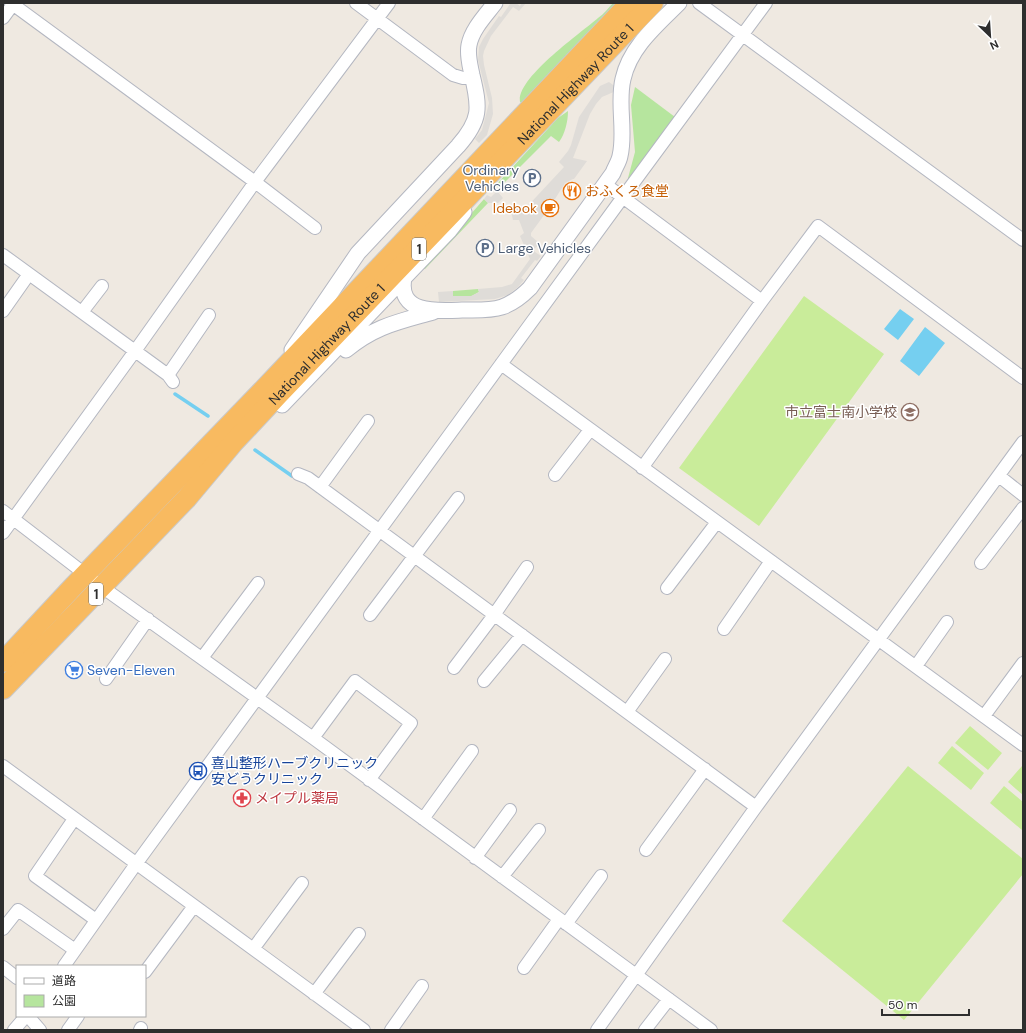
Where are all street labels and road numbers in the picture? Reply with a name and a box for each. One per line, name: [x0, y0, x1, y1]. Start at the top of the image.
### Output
street label: National Highway Route 1: [513, 20, 637, 148]
road number: 1: [412, 238, 426, 260]
street label: National Highway Route 1: [265, 280, 389, 408]
road number: 1: [89, 583, 103, 605]

